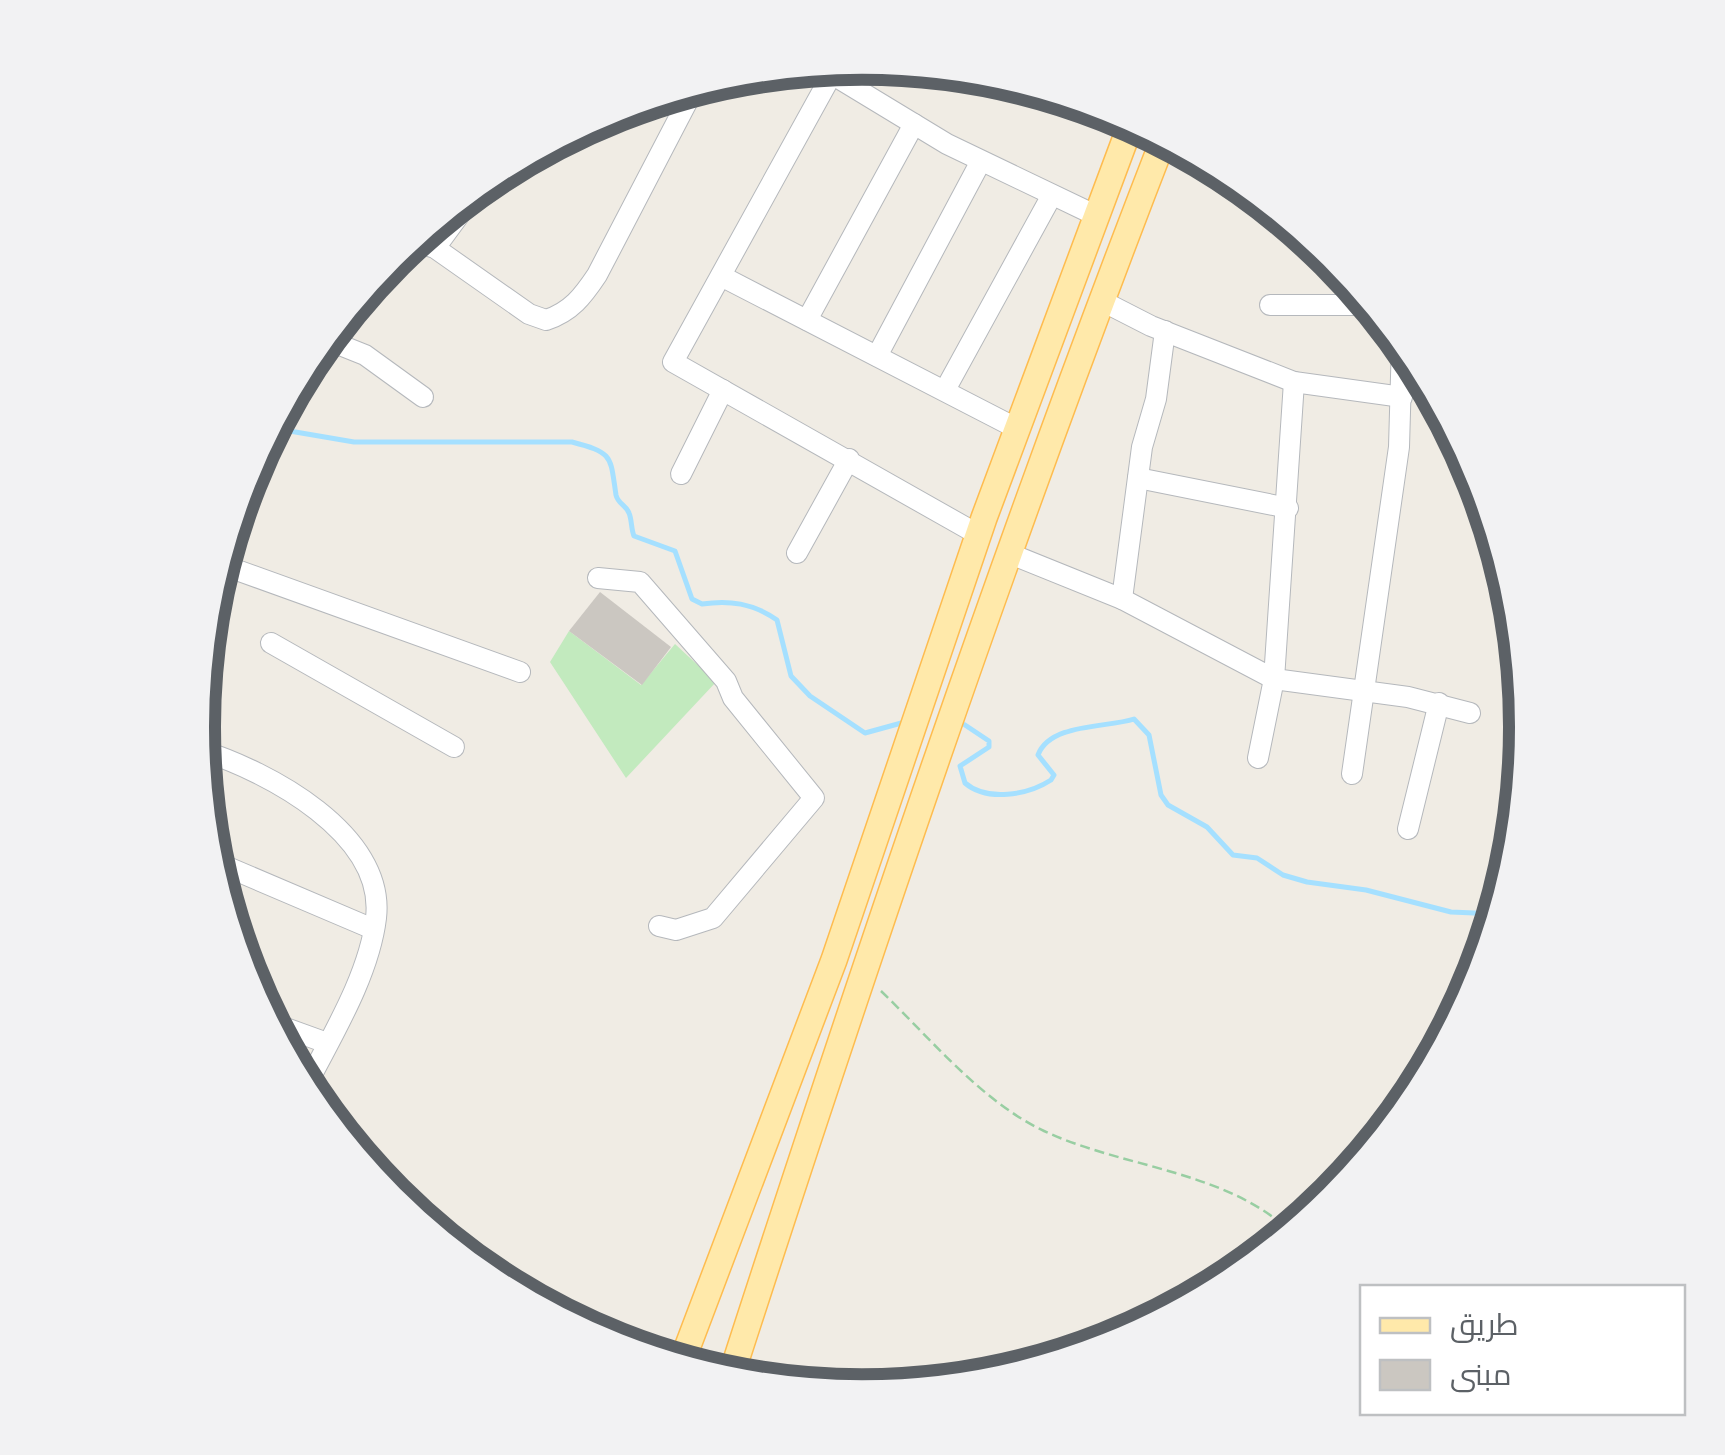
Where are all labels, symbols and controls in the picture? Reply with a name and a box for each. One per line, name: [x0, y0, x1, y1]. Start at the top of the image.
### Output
legend: [1360, 1285, 1685, 1415]
text: طريق: [1450, 1303, 1519, 1344]
text: مبنى: [1450, 1353, 1511, 1394]

